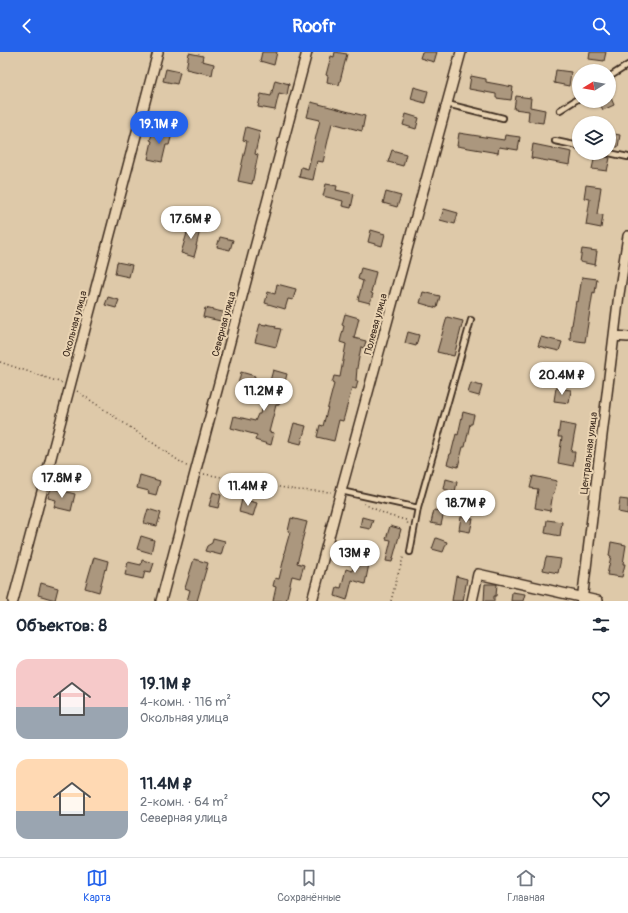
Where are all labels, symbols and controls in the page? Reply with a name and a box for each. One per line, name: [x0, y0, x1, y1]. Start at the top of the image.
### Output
icon: back: [16, 15, 38, 37]
text: Roofr: [292, 15, 336, 38]
icon: search: [590, 15, 612, 37]
north arrow: [572, 64, 616, 108]
map controls: [572, 64, 616, 160]
pin: 19.1M ₽: [122, 111, 196, 145]
text: 19.1M ₽: [139, 116, 179, 132]
button: layers: [572, 116, 616, 160]
pin: 17.6M ₽: [154, 206, 228, 240]
text: 17.6M ₽: [170, 211, 212, 227]
street label: Окольная улица: [60, 289, 90, 358]
street label: Северная улица: [210, 290, 239, 358]
street label: Полевая улица: [362, 292, 390, 356]
pin: 20.4M ₽: [525, 362, 599, 396]
text: 20.4M ₽: [539, 367, 585, 383]
pin: 11.2M ₽: [227, 378, 301, 412]
text: 11.2M ₽: [244, 383, 284, 399]
street label: Центральная улица: [578, 411, 600, 495]
pin: 17.8M ₽: [25, 465, 99, 499]
text: 17.8M ₽: [41, 470, 83, 486]
pin: 11.4M ₽: [211, 473, 285, 507]
text: 11.4M ₽: [228, 478, 268, 494]
pin: 18.7M ₽: [429, 490, 503, 524]
text: 18.7M ₽: [445, 495, 487, 511]
pin: 13M ₽: [327, 540, 383, 574]
text: 13M ₽: [339, 545, 371, 561]
icon: filters: [590, 614, 612, 636]
text: Объектов: 8: [16, 615, 107, 636]
text: 19.1M ₽: [140, 673, 192, 694]
icon: home: [48, 675, 96, 723]
icon: heart: [590, 688, 612, 710]
text: 4-комн. · 116 m²: [140, 694, 231, 710]
text: Окольная улица: [140, 710, 229, 726]
text: 11.4M ₽: [140, 773, 193, 794]
icon: home: [48, 775, 96, 823]
icon: heart: [590, 788, 612, 810]
text: 2-комн. · 64 m²: [140, 794, 228, 810]
text: Северная улица: [140, 810, 227, 826]
tab: Карта: [83, 867, 111, 904]
tab: Сохранённые: [277, 867, 341, 904]
tab: Главная: [507, 867, 545, 904]

